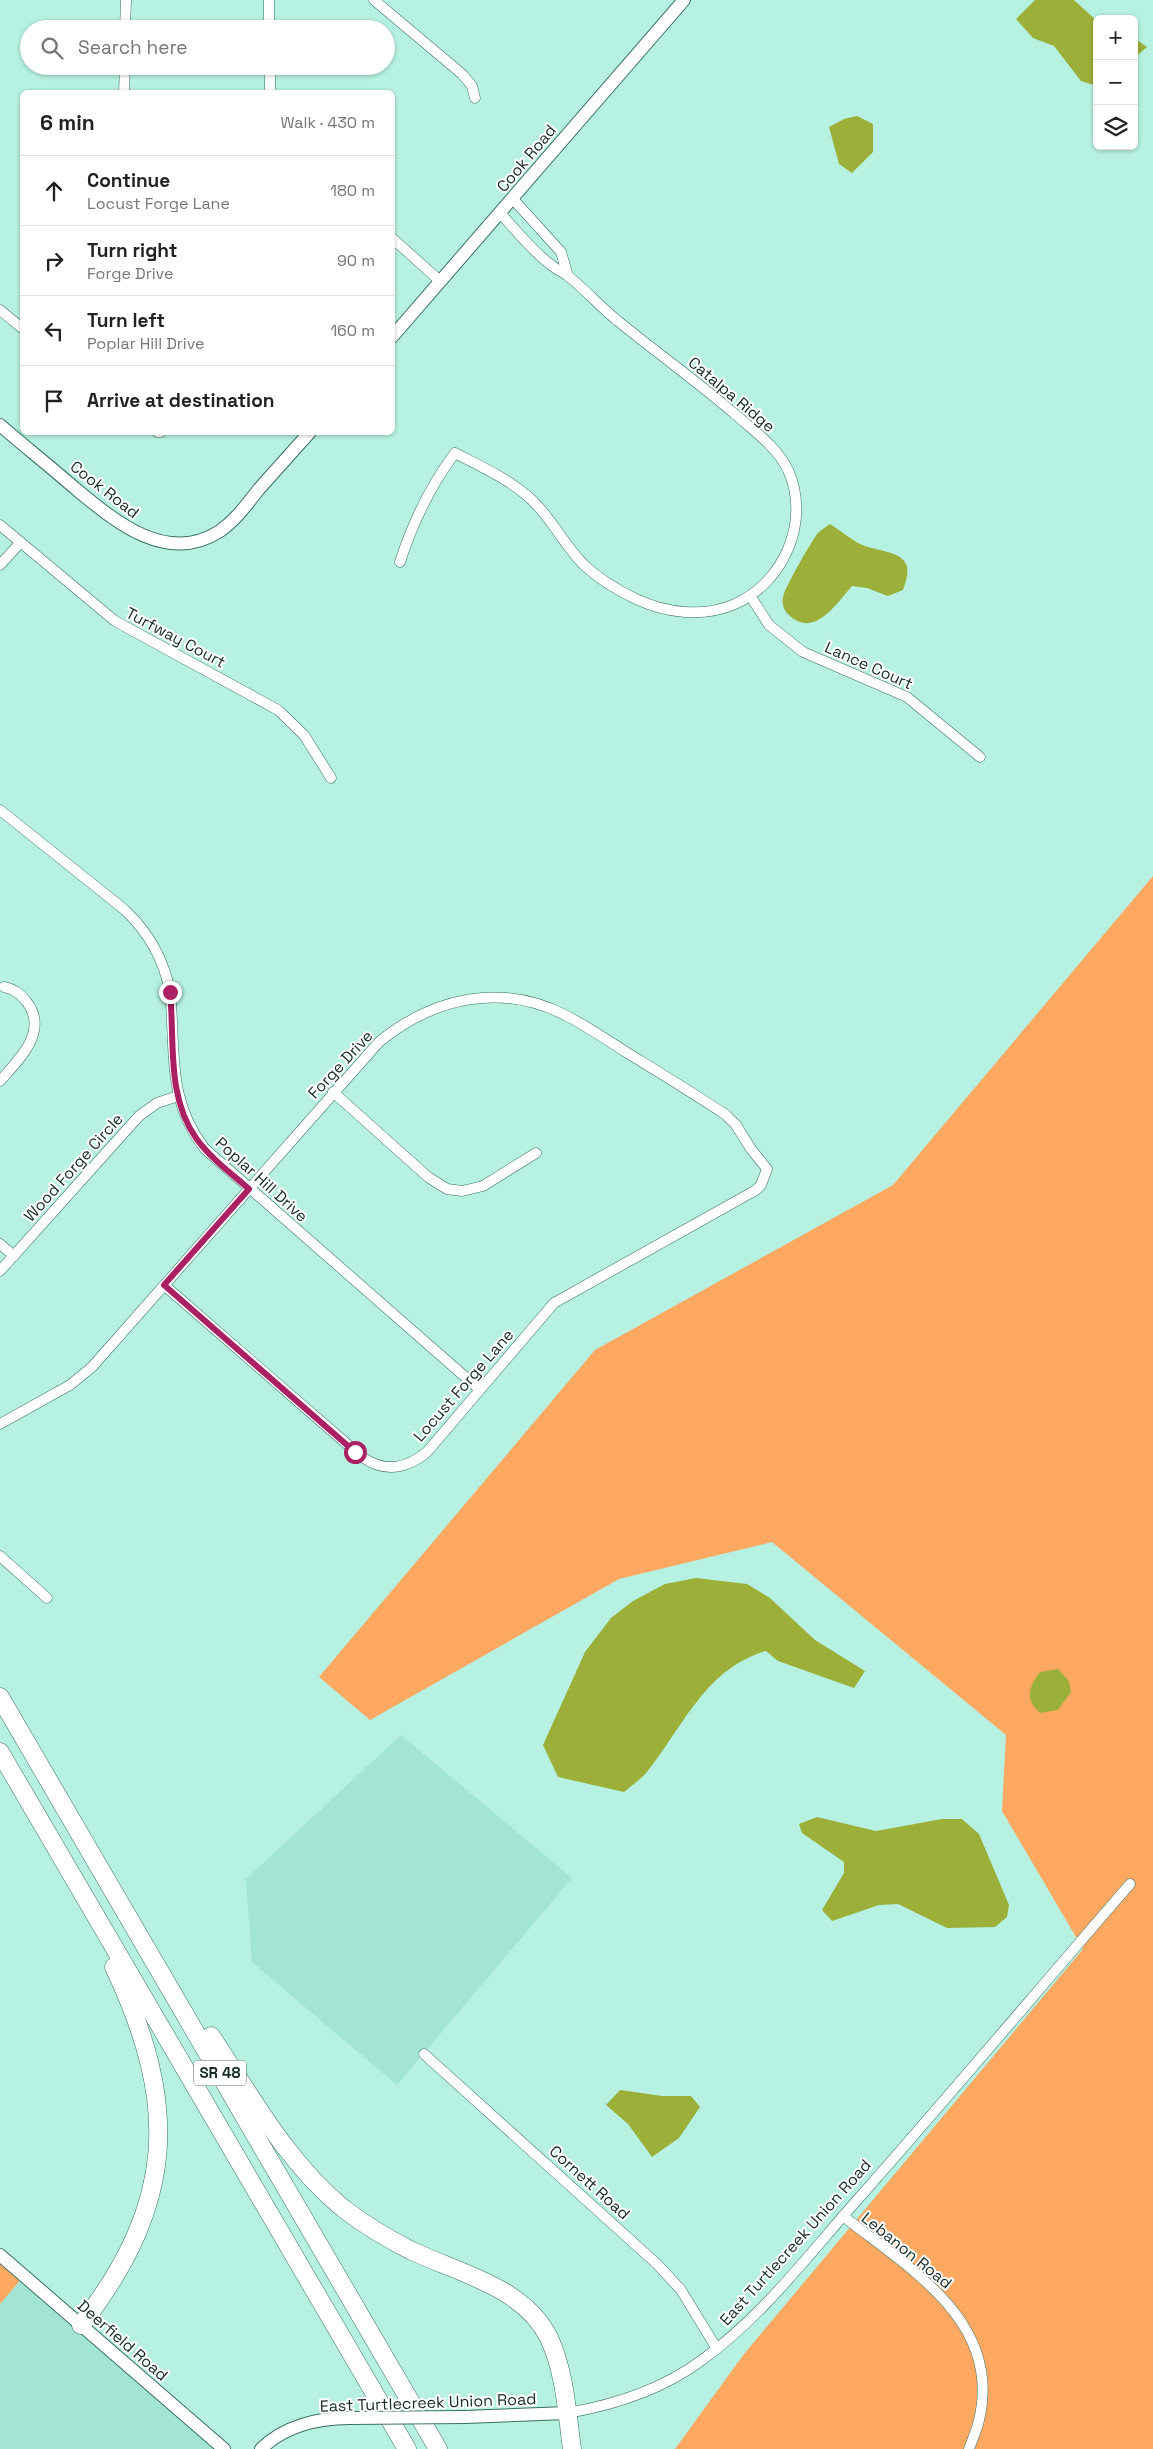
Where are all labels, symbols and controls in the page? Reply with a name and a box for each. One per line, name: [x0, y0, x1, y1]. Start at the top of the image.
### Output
map controls: [1093, 15, 1138, 150]
button: +: [1093, 15, 1138, 60]
search box: [20, 20, 395, 75]
icon: search: [38, 34, 66, 62]
text: Search here: [78, 35, 188, 60]
button: −: [1093, 60, 1138, 105]
button: layers: [1093, 105, 1138, 150]
text: 6 min: [40, 109, 95, 136]
text: Walk · 430 m: [280, 112, 375, 133]
street label: Cook Road: [492, 120, 561, 196]
text: Continue: [87, 168, 170, 193]
icon: ahead: [40, 177, 68, 205]
text: 180 m: [330, 180, 375, 201]
text: Locust Forge Lane: [87, 193, 230, 214]
text: Turn right: [87, 238, 177, 263]
icon: right: [40, 247, 68, 275]
text: 90 m: [337, 250, 375, 271]
text: Forge Drive: [87, 263, 173, 284]
text: Turn left: [87, 308, 165, 333]
icon: left: [40, 317, 68, 345]
text: 160 m: [330, 320, 375, 341]
text: Poplar Hill Drive: [87, 333, 205, 354]
street label: Catalpa Ridge: [684, 352, 779, 437]
icon: arrive: [40, 387, 68, 415]
text: Arrive at destination: [87, 388, 275, 413]
street label: Cook Road: [66, 456, 143, 523]
street label: Turfway Court: [122, 602, 229, 673]
street label: Lance Court: [821, 637, 916, 694]
route end: [159, 981, 182, 1004]
street label: Forge Drive: [303, 1026, 377, 1103]
street label: Wood Forge Circle: [19, 1109, 128, 1226]
street label: Poplar Hill Drive: [211, 1132, 312, 1226]
street label: Locust Forge Lane: [409, 1325, 518, 1446]
route start: [344, 1441, 367, 1464]
road number: SR 48: [194, 2060, 246, 2086]
street label: Cornett Road: [545, 2141, 634, 2224]
street label: East Turtlecreek Union Road: [715, 2155, 876, 2330]
street label: Lebanon Road: [857, 2207, 956, 2293]
street label: Deerfield Road: [73, 2295, 172, 2385]
street label: East Turtlecreek Union Road: [319, 2388, 537, 2417]

